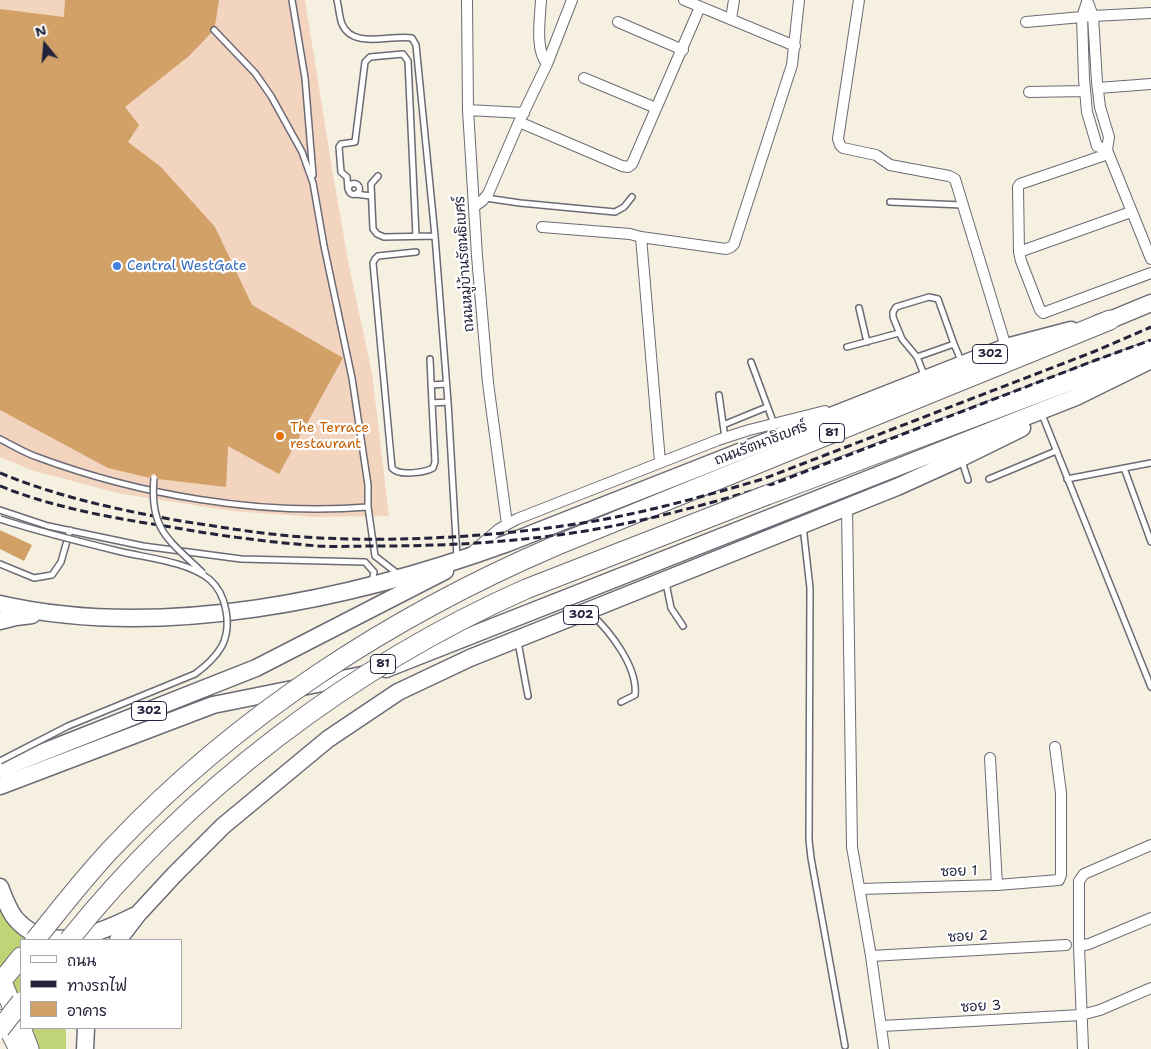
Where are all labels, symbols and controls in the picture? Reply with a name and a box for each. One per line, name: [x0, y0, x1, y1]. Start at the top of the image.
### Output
north arrow: [20, 20, 70, 70]
text: N: [33, 20, 49, 41]
street label: ถนนหมู่บ้านรัตนธิเบศร์: [452, 195, 478, 333]
place label: Central WestGate: [127, 258, 247, 274]
marker: Central WestGate: [111, 260, 123, 272]
road number: 302: [972, 344, 1008, 364]
street label: ถนนรัตนาธิเบศร์: [712, 419, 810, 469]
place label: The Terrace restaurant: [290, 420, 369, 452]
road number: 81: [820, 423, 844, 442]
marker: The Terrace restaurant: [274, 430, 286, 442]
road number: 302: [564, 606, 598, 624]
road number: 81: [370, 654, 396, 674]
road number: 302: [132, 701, 166, 720]
street label: ซอย 1: [940, 863, 978, 881]
street label: ซอย 2: [947, 928, 989, 946]
legend: [20, 939, 182, 1029]
text: ถนน: [67, 951, 96, 971]
text: ทางรถไฟ: [67, 976, 127, 996]
street label: ซอย 3: [960, 998, 1002, 1016]
text: อาคาร: [67, 1001, 107, 1021]

